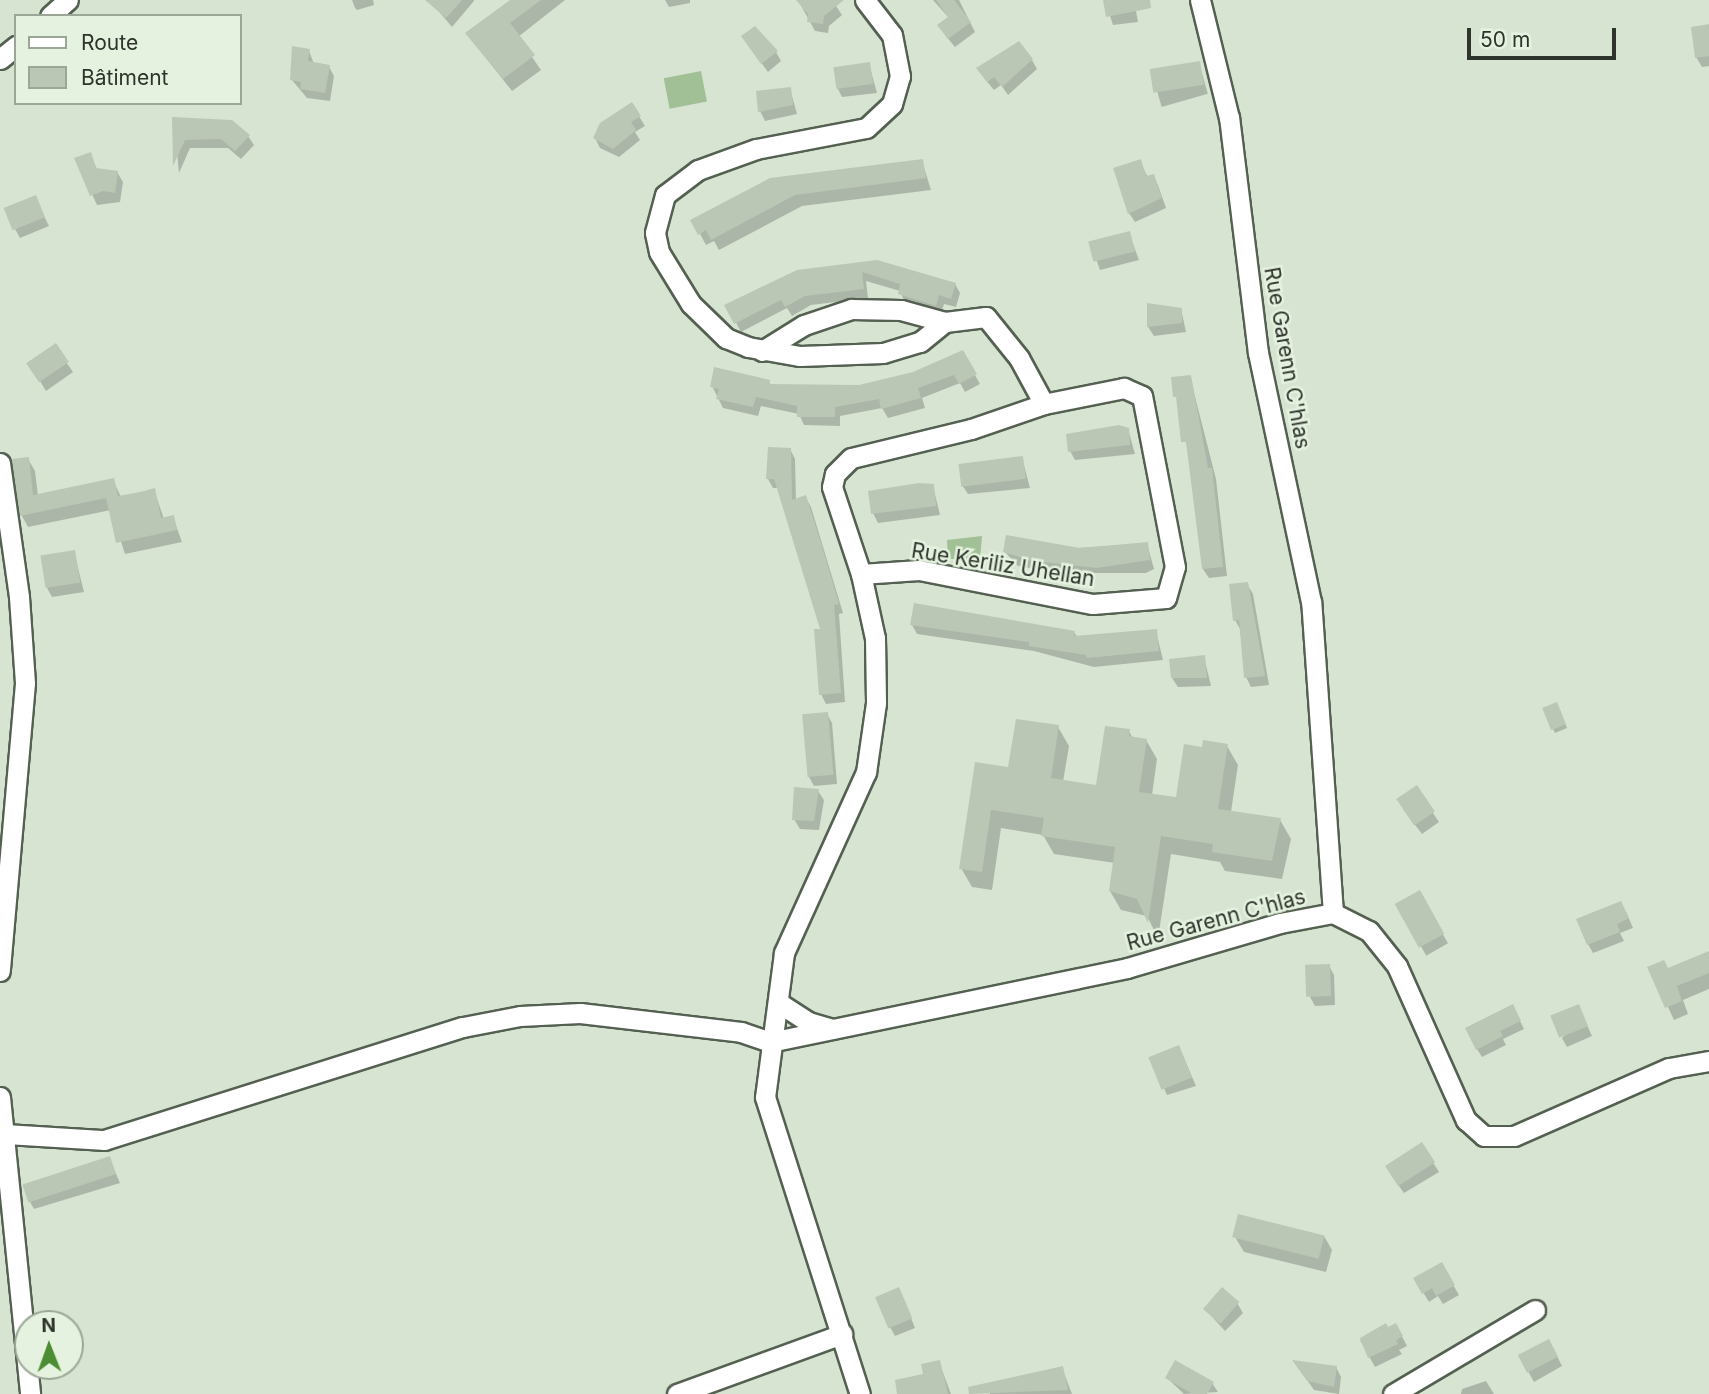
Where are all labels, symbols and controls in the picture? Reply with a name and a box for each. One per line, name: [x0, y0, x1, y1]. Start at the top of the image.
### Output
legend: [14, 14, 242, 105]
scale bar: [1471, 14, 1620, 58]
text: 50 m: [1480, 27, 1530, 52]
text: Route: [81, 30, 138, 55]
text: Bâtiment: [81, 65, 168, 90]
street label: Rue Garenn C'hlas: [1259, 265, 1315, 451]
street label: Rue Keriliz Uhellan: [910, 538, 1096, 592]
street label: Rue Garenn C'hlas: [1124, 884, 1308, 956]
north arrow: [14, 1310, 84, 1380]
text: N: [41, 1314, 56, 1337]

